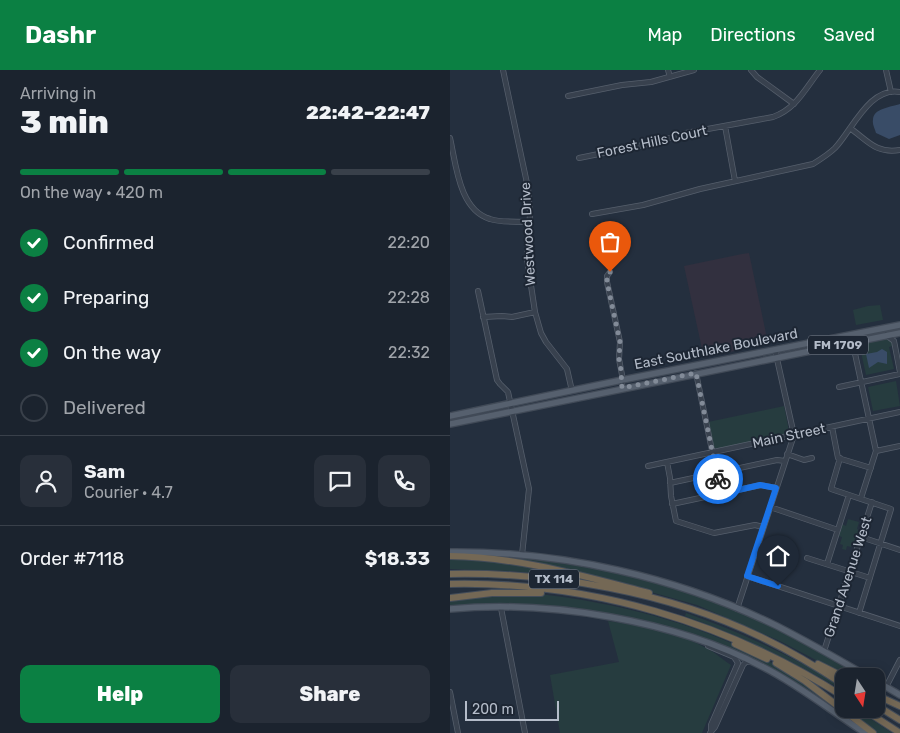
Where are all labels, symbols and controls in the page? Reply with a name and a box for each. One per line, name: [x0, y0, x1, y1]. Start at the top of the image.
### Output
text: Dashr: [25, 21, 96, 49]
text: Map: [647, 24, 682, 46]
text: Directions: [710, 24, 796, 46]
text: Saved: [824, 24, 875, 46]
text: Arriving in: [20, 84, 96, 103]
text: 22:42–22:47: [306, 101, 430, 124]
text: 3 min: [20, 103, 109, 141]
street label: Forest Hills Court: [595, 122, 709, 162]
street label: Westwood Drive: [517, 182, 539, 286]
text: On the way · 420 m: [20, 183, 163, 202]
pin: [589, 221, 631, 272]
icon: bag: [596, 228, 624, 256]
icon: check: [20, 229, 48, 257]
text: Confirmed: [63, 231, 154, 254]
text: 22:20: [388, 233, 430, 252]
icon: check: [20, 284, 48, 312]
text: Preparing: [63, 286, 149, 309]
text: 22:28: [388, 288, 430, 307]
street label: East Southlake Boulevard: [633, 325, 799, 373]
road number: FM 1709: [808, 336, 868, 354]
icon: check: [20, 339, 48, 367]
text: On the way: [63, 341, 161, 364]
text: 22:32: [388, 343, 430, 362]
text: Delivered: [63, 396, 146, 419]
street label: Main Street: [751, 420, 828, 452]
courier: [693, 454, 743, 504]
button: person: [20, 455, 72, 507]
button: chat: [314, 455, 366, 507]
button: phone: [378, 455, 430, 507]
text: Sam: [84, 460, 125, 483]
icon: bike: [704, 465, 732, 493]
text: Courier · 4.7: [84, 483, 173, 502]
street label: Grand Avenue West: [820, 514, 876, 640]
pin: [757, 535, 799, 586]
icon: home: [764, 542, 792, 570]
text: Order #7118: [20, 547, 124, 570]
text: $18.33: [365, 547, 430, 570]
road number: TX 114: [529, 569, 579, 588]
button: Help: [20, 665, 220, 723]
button: Share: [230, 665, 430, 723]
north arrow: [835, 668, 885, 718]
map controls: [835, 668, 885, 718]
scale bar: [465, 698, 559, 721]
text: 200 m: [472, 701, 514, 718]

